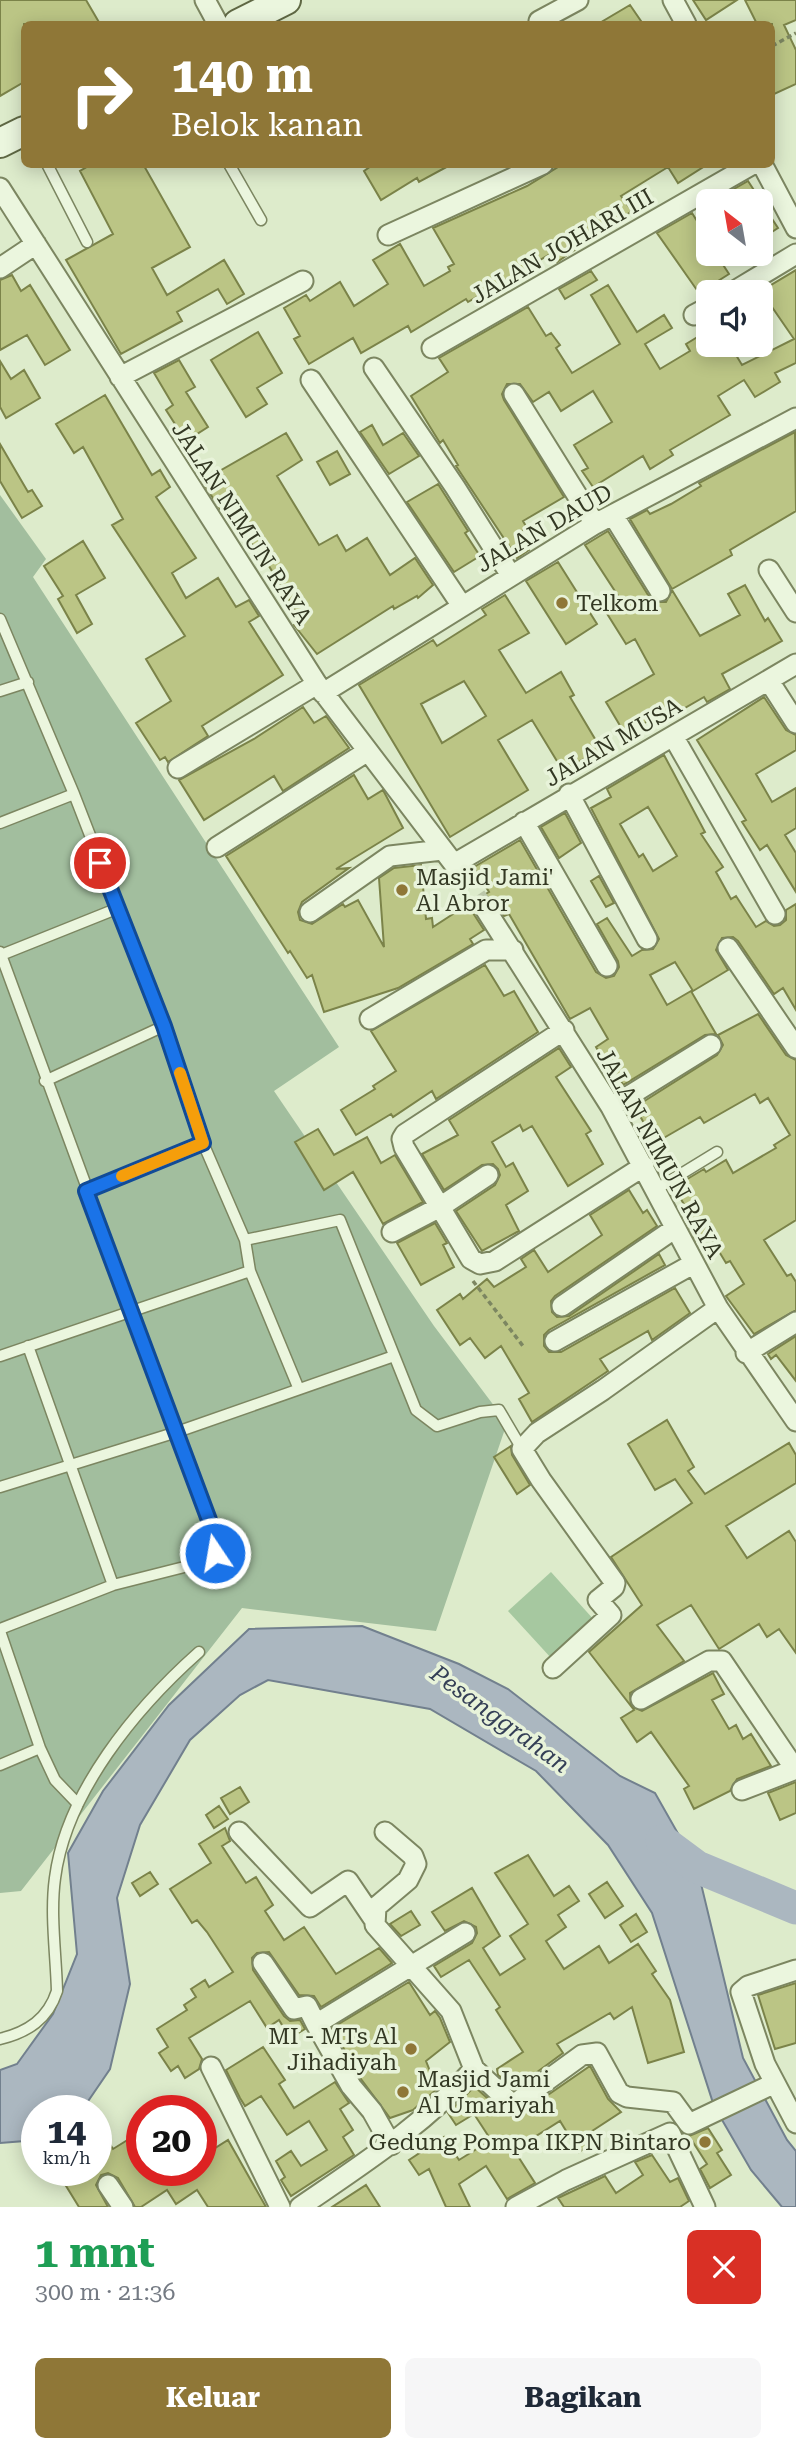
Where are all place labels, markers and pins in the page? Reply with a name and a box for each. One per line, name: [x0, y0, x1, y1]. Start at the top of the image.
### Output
place label: Telkom: [576, 590, 658, 617]
marker: Telkom: [554, 595, 570, 611]
pin: [70, 833, 130, 893]
place label: Masjid Jami' Al Abror: [416, 864, 554, 917]
marker: Masjid Jami' Al Abror: [394, 882, 410, 898]
place label: MI - MTs Al Jihadiyah: [268, 2023, 397, 2076]
marker: MI - MTs Al Jihadiyah: [403, 2041, 419, 2057]
place label: Masjid Jami Al Umariyah: [417, 2066, 555, 2119]
marker: Masjid Jami Al Umariyah: [395, 2084, 411, 2100]
place label: Gedung Pompa IKPN Bintaro: [369, 2129, 691, 2156]
marker: Gedung Pompa IKPN Bintaro: [697, 2134, 713, 2150]

